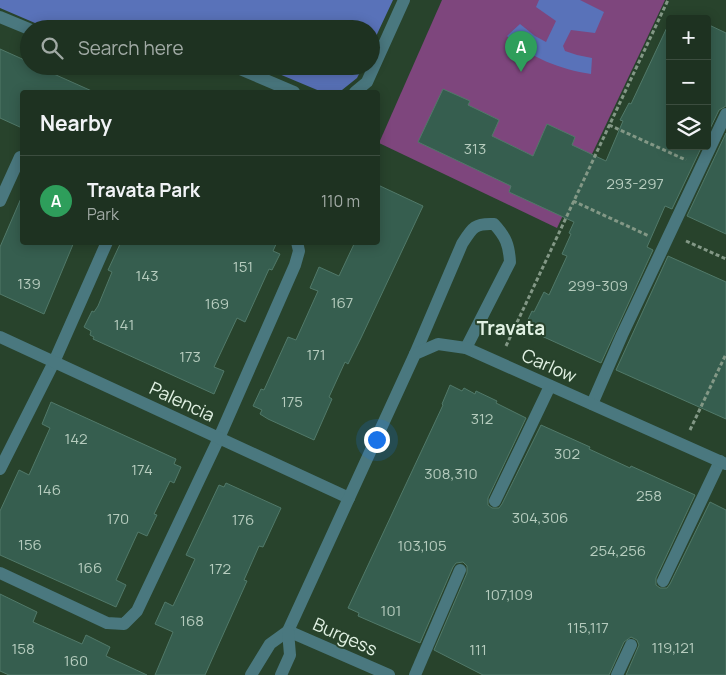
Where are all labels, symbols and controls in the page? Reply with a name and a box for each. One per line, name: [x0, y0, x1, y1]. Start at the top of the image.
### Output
map controls: [666, 15, 711, 150]
button: +: [666, 15, 711, 60]
search box: [20, 20, 380, 75]
pin: A: [505, 31, 537, 72]
icon: search: [38, 34, 66, 62]
text: Search here: [78, 35, 184, 61]
button: −: [666, 60, 711, 105]
button: layers: [666, 105, 711, 150]
text: Nearby: [40, 109, 112, 137]
house number: 313: [464, 138, 486, 159]
house number: 293-297: [606, 173, 664, 194]
text: Travata Park: [87, 177, 200, 203]
text: A: [51, 190, 61, 212]
text: 110 m: [321, 190, 360, 212]
text: Park: [87, 203, 119, 225]
house number: 151: [233, 256, 253, 277]
house number: 143: [136, 265, 159, 286]
house number: 139: [17, 273, 41, 294]
house number: 299-309: [568, 275, 628, 296]
house number: 167: [331, 292, 353, 313]
house number: 169: [205, 293, 229, 314]
house number: 141: [114, 314, 134, 335]
district label: Travata: [477, 315, 545, 341]
street label: Carlow: [518, 342, 581, 388]
house number: 171: [306, 344, 326, 365]
house number: 173: [179, 346, 201, 367]
street label: Palencia: [146, 376, 219, 427]
house number: 175: [281, 391, 303, 412]
house number: 312: [471, 408, 493, 429]
your location: [364, 427, 390, 453]
house number: 142: [64, 428, 88, 449]
house number: 302: [554, 443, 580, 464]
house number: 174: [131, 459, 153, 480]
house number: 308,310: [424, 463, 478, 484]
house number: 146: [37, 479, 61, 500]
house number: 258: [636, 485, 662, 506]
house number: 304,306: [512, 507, 568, 528]
house number: 170: [107, 508, 129, 529]
house number: 176: [232, 509, 254, 530]
house number: 156: [18, 534, 42, 555]
house number: 103,105: [397, 535, 447, 556]
house number: 254,256: [590, 540, 646, 561]
house number: 166: [78, 557, 102, 578]
house number: 172: [209, 558, 231, 579]
house number: 107,109: [485, 584, 533, 605]
house number: 101: [381, 600, 401, 621]
house number: 168: [180, 610, 204, 631]
street label: Burgess: [309, 611, 381, 661]
house number: 115,117: [567, 617, 609, 638]
house number: 119,121: [651, 637, 695, 658]
house number: 158: [11, 638, 35, 659]
house number: 111: [469, 639, 487, 660]
house number: 160: [64, 650, 88, 671]

